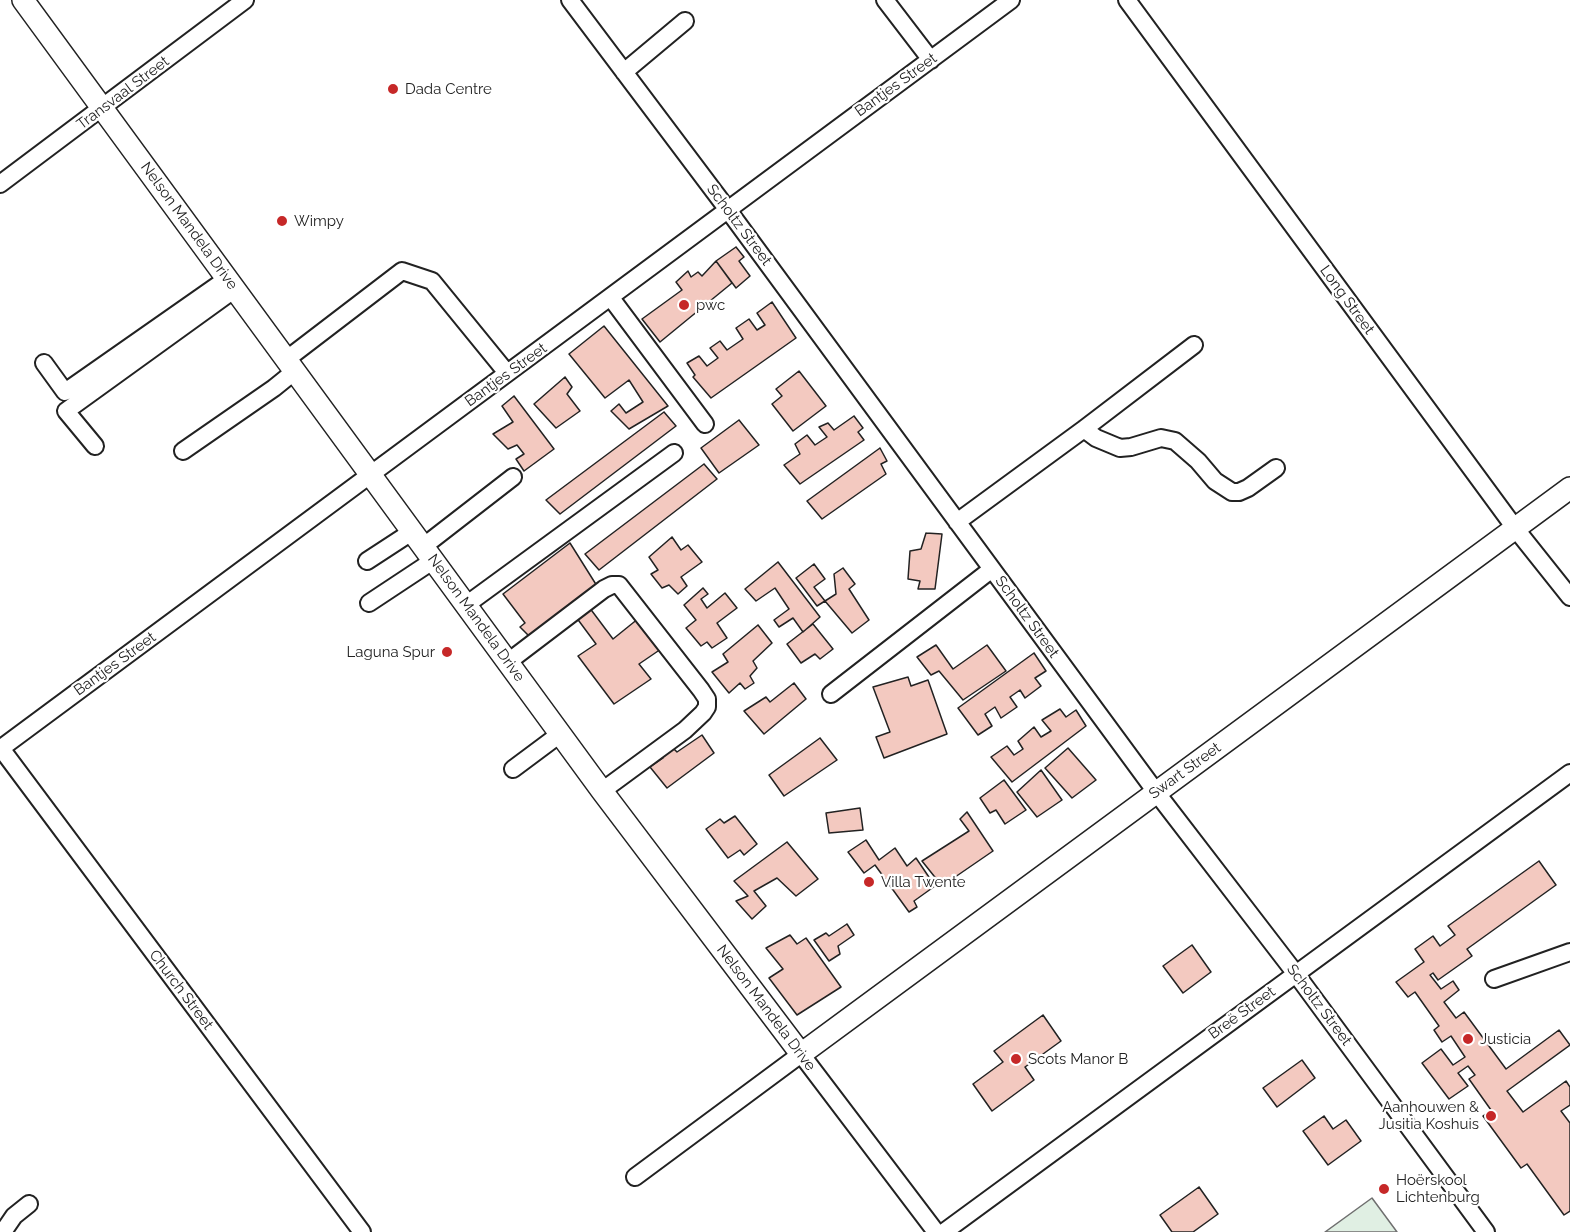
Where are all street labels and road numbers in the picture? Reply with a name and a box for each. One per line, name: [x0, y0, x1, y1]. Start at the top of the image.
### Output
street label: Bantjes Street: [852, 49, 940, 121]
street label: Transvaal Street: [73, 53, 173, 133]
street label: Nelson Mandela Drive: [137, 159, 241, 293]
street label: Scholtz Street: [703, 181, 775, 269]
street label: Long Street: [1316, 262, 1378, 338]
street label: Bantjes Street: [462, 339, 550, 411]
street label: Nelson Mandela Drive: [424, 551, 528, 685]
street label: Scholtz Street: [991, 573, 1063, 661]
street label: Bantjes Street: [71, 628, 159, 700]
street label: Swart Street: [1145, 739, 1225, 803]
street label: Nelson Mandela Drive: [713, 941, 819, 1075]
street label: Church Street: [145, 947, 217, 1033]
street label: Scholtz Street: [1283, 961, 1355, 1049]
street label: Breë Street: [1205, 983, 1279, 1043]

